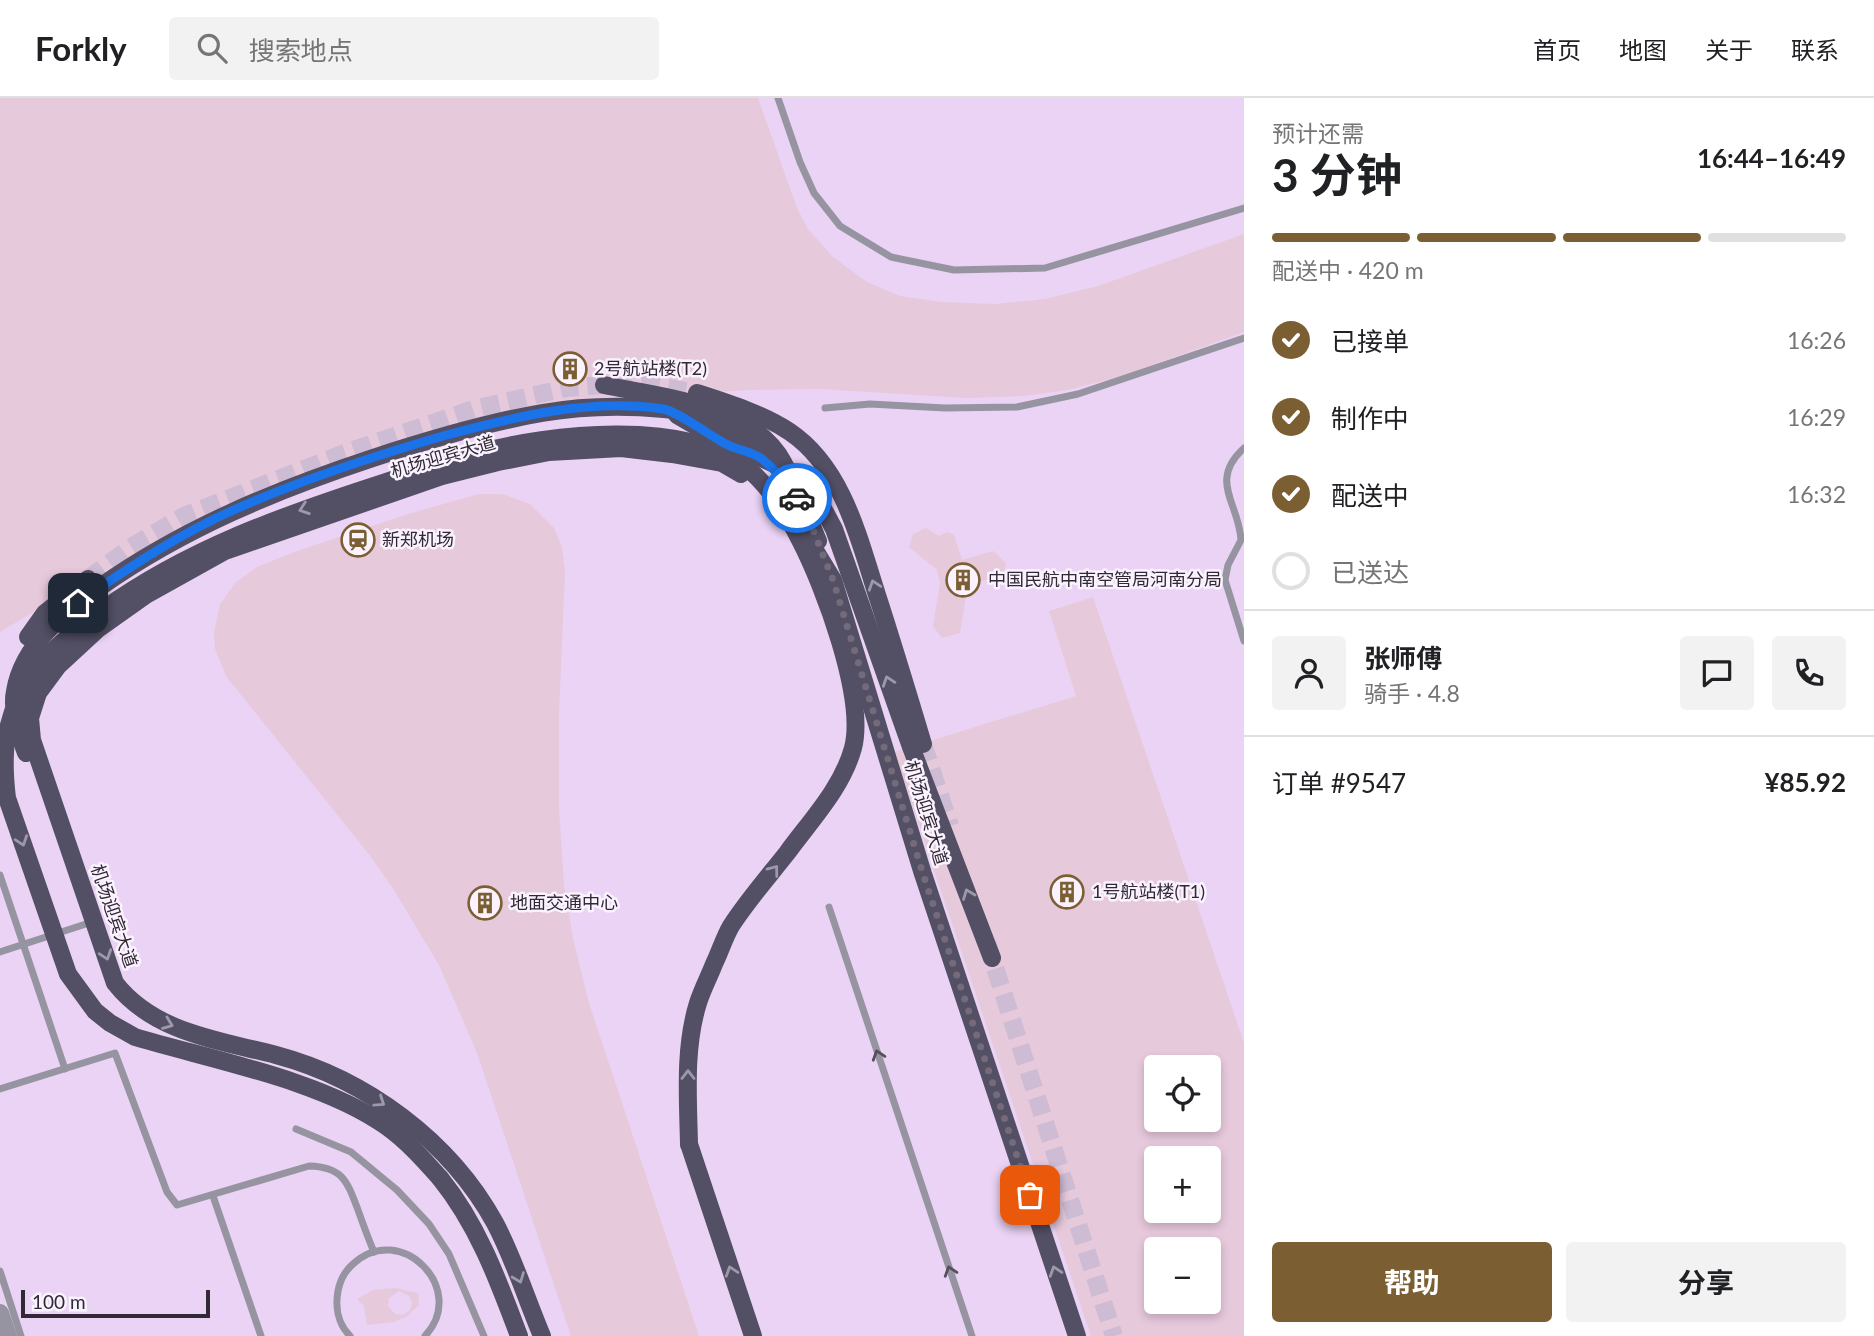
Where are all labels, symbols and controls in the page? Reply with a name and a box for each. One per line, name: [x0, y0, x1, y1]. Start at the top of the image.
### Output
search box: [169, 17, 659, 80]
text: Forkly: [35, 28, 127, 68]
icon: search: [193, 29, 231, 67]
text: 搜索地点: [249, 34, 353, 66]
text: 首页: [1533, 35, 1581, 64]
text: 地图: [1619, 35, 1667, 64]
text: 关于: [1705, 35, 1753, 64]
text: 联系: [1791, 35, 1839, 64]
text: 预计还需: [1272, 119, 1364, 147]
text: 16:44–16:49: [1697, 142, 1846, 174]
text: 3 分钟: [1272, 147, 1402, 202]
text: 配送中 · 420 m: [1272, 256, 1424, 284]
icon: check: [1272, 321, 1310, 359]
text: 已接单: [1331, 325, 1409, 357]
text: 16:26: [1787, 326, 1846, 354]
building icon: 2号航站楼(T2): [551, 350, 589, 388]
place label: 2号航站楼(T2): [594, 357, 707, 379]
icon: check: [1272, 398, 1310, 436]
text: 制作中: [1331, 402, 1409, 434]
text: 16:29: [1787, 403, 1846, 431]
street label: 机场迎宾大道: [388, 431, 498, 481]
courier: [762, 463, 832, 533]
icon: check: [1272, 475, 1310, 513]
icon: car: [778, 479, 816, 517]
text: 配送中: [1331, 479, 1409, 511]
text: 16:32: [1787, 480, 1846, 508]
one-way arrow: [299, 501, 311, 515]
station icon: 新郑机场: [339, 521, 377, 559]
place label: 新郑机场: [382, 528, 454, 550]
text: 已送达: [1331, 556, 1409, 588]
building icon: 中国民航中南空管局河南分局: [944, 561, 982, 599]
place label: 中国民航中南空管局河南分局: [988, 568, 1222, 590]
pin: [48, 573, 108, 633]
one-way arrow: [868, 579, 882, 592]
icon: home: [59, 584, 97, 622]
button: person: [1272, 636, 1346, 710]
button: chat: [1680, 636, 1754, 710]
button: phone: [1772, 636, 1846, 710]
text: 张师傅: [1364, 642, 1442, 674]
one-way arrow: [882, 675, 896, 687]
text: 骑手 · 4.8: [1364, 679, 1460, 707]
street label: 机场迎宾大道: [901, 758, 953, 868]
text: ¥85.92: [1764, 766, 1846, 798]
text: 订单 #9547: [1272, 767, 1406, 799]
one-way arrow: [14, 834, 28, 846]
street label: 机场迎宾大道: [87, 861, 143, 970]
one-way arrow: [765, 865, 778, 878]
building icon: 1号航站楼(T1): [1048, 873, 1086, 911]
place label: 1号航站楼(T1): [1092, 880, 1205, 902]
building icon: 地面交通中心: [466, 884, 504, 922]
one-way arrow: [962, 889, 976, 901]
place label: 地面交通中心: [510, 891, 618, 913]
one-way arrow: [98, 949, 112, 961]
one-way arrow: [162, 1016, 174, 1030]
one-way arrow: [872, 1050, 887, 1062]
map controls: [1144, 1055, 1221, 1314]
button: locate: [1144, 1055, 1221, 1132]
one-way arrow: [680, 1070, 696, 1080]
one-way arrow: [372, 1094, 385, 1107]
button: +: [1144, 1146, 1221, 1223]
pin: [1000, 1165, 1060, 1225]
icon: bag: [1011, 1176, 1049, 1214]
button: −: [1144, 1237, 1221, 1314]
button: 帮助: [1272, 1242, 1552, 1322]
button: 分享: [1566, 1242, 1846, 1322]
one-way arrow: [725, 1266, 739, 1278]
one-way arrow: [944, 1266, 959, 1278]
one-way arrow: [1049, 1266, 1063, 1278]
one-way arrow: [510, 1271, 524, 1283]
scale bar: [21, 1287, 210, 1319]
text: 100 m: [32, 1290, 86, 1313]

